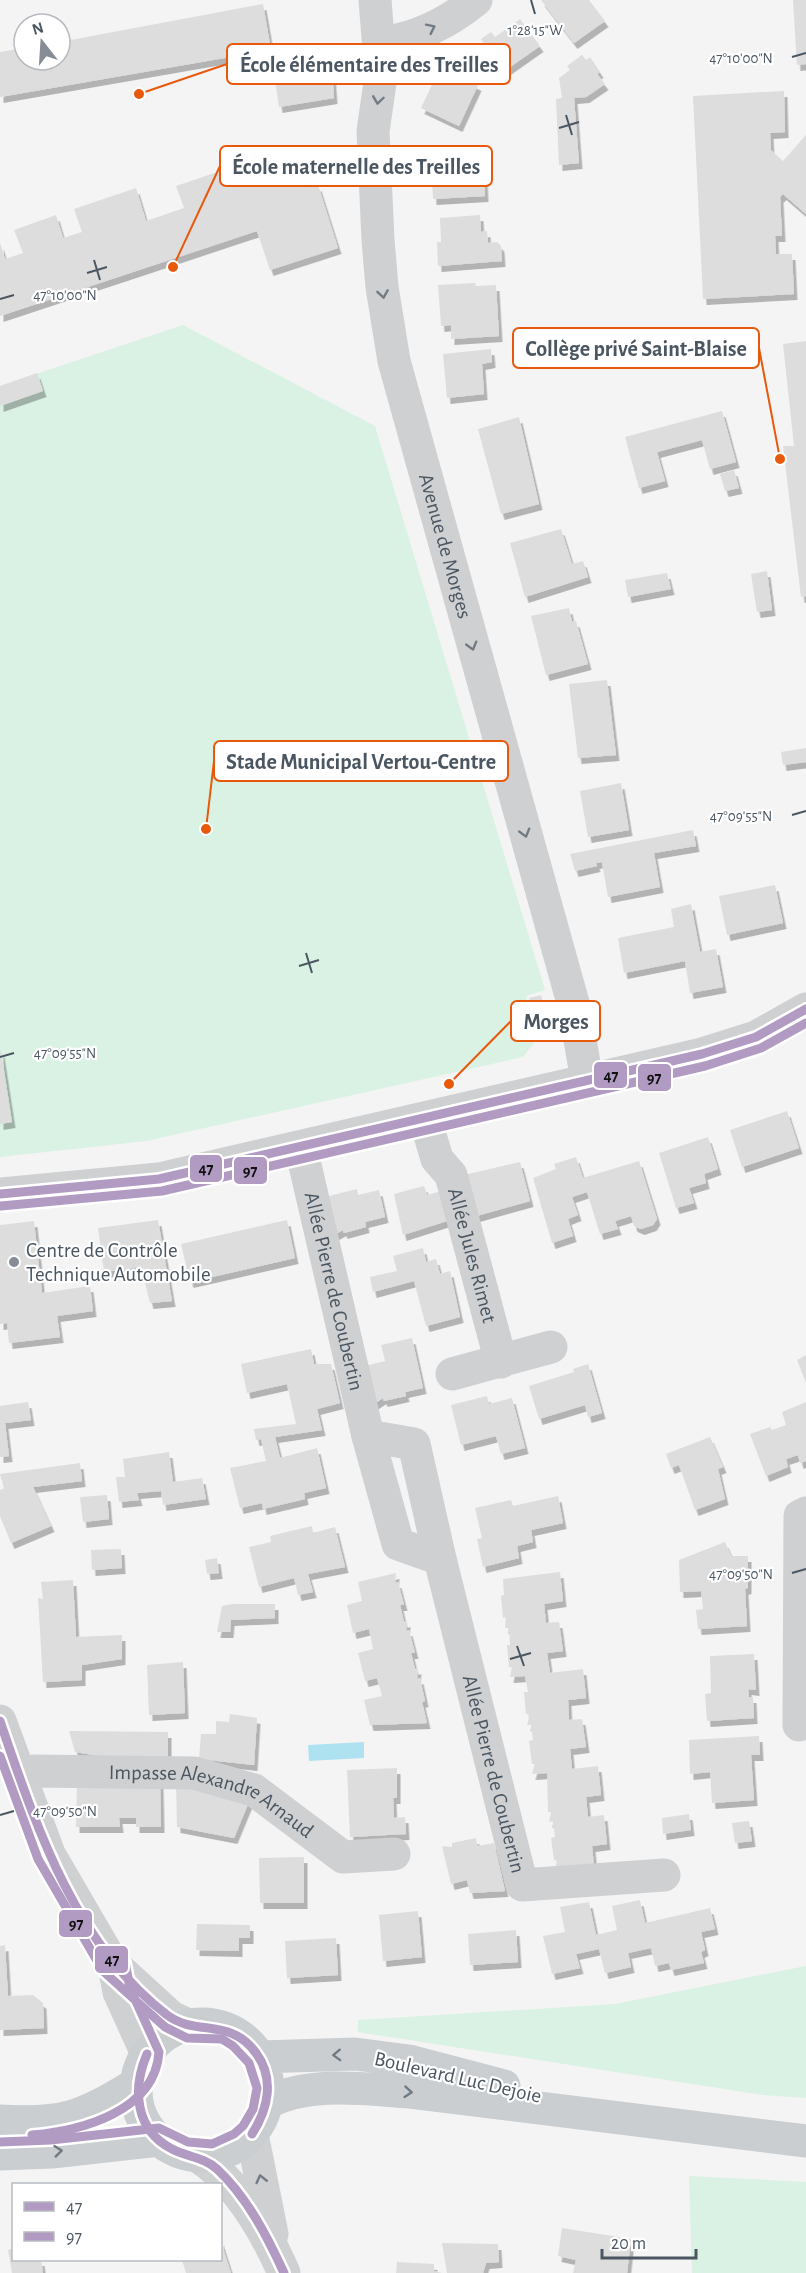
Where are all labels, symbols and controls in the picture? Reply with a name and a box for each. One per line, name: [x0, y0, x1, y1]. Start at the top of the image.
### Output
north arrow: [12, 12, 72, 72]
text: N: [30, 19, 46, 38]
one-way arrow: [425, 23, 436, 35]
text: 1°28'15"W: [507, 23, 563, 38]
callout: École élémentaire des Treilles: [227, 44, 510, 84]
text: École élémentaire des Treilles: [240, 51, 498, 76]
text: 47°10'00"N: [709, 51, 773, 66]
one-way arrow: [372, 95, 384, 104]
callout: École maternelle des Treilles: [220, 146, 492, 186]
text: École maternelle des Treilles: [232, 153, 480, 178]
text: 47°10'00"N: [33, 288, 97, 303]
one-way arrow: [376, 290, 388, 299]
callout: Collège privé Saint-Blaise: [513, 328, 759, 368]
text: Collège privé Saint-Blaise: [525, 338, 747, 360]
street label: Avenue de Morges: [415, 471, 475, 621]
one-way arrow: [465, 640, 477, 651]
callout: Stade Municipal Vertou-Centre: [214, 741, 508, 781]
text: Stade Municipal Vertou-Centre: [226, 751, 496, 773]
text: 47°09'55"N: [710, 809, 772, 824]
one-way arrow: [518, 828, 530, 838]
callout: Morges: [511, 1001, 600, 1041]
text: Morges: [523, 1011, 589, 1033]
text: 47°09'55"N: [34, 1046, 96, 1061]
line badge: 47: [593, 1061, 628, 1089]
line badge: 97: [637, 1063, 672, 1092]
text: 47: [604, 1068, 619, 1084]
text: 97: [647, 1070, 661, 1086]
line badge: 47: [189, 1154, 223, 1183]
line badge: 97: [233, 1156, 268, 1185]
text: 47: [199, 1161, 214, 1177]
text: 97: [243, 1163, 257, 1179]
street label: Allée Jules Rimet: [444, 1186, 500, 1325]
street label: Allée Pierre de Coubertin: [301, 1190, 367, 1393]
place label: Centre de Contrôle Technique Automobile: [26, 1240, 211, 1285]
marker: Centre de Contrôle Technique Automobile: [7, 1255, 21, 1269]
text: 47°09'50"N: [709, 1567, 773, 1582]
street label: Allée Pierre de Coubertin: [459, 1673, 529, 1875]
street label: Impasse Alexandre Arnaud: [109, 1762, 317, 1842]
text: 47°09'50"N: [33, 1804, 97, 1819]
line badge: 97: [58, 1909, 93, 1938]
text: 97: [69, 1916, 83, 1932]
line badge: 47: [94, 1945, 129, 1974]
text: 47: [105, 1952, 120, 1968]
street label: Boulevard Luc Dejoie: [372, 2048, 544, 2107]
one-way arrow: [333, 2049, 342, 2061]
one-way arrow: [403, 2085, 412, 2098]
one-way arrow: [54, 2145, 63, 2158]
one-way arrow: [255, 2174, 268, 2184]
legend: [12, 2183, 222, 2261]
text: 47: [66, 2199, 82, 2217]
scale bar: [602, 2222, 696, 2260]
text: 97: [66, 2229, 82, 2247]
text: 20 m: [611, 2235, 646, 2253]

